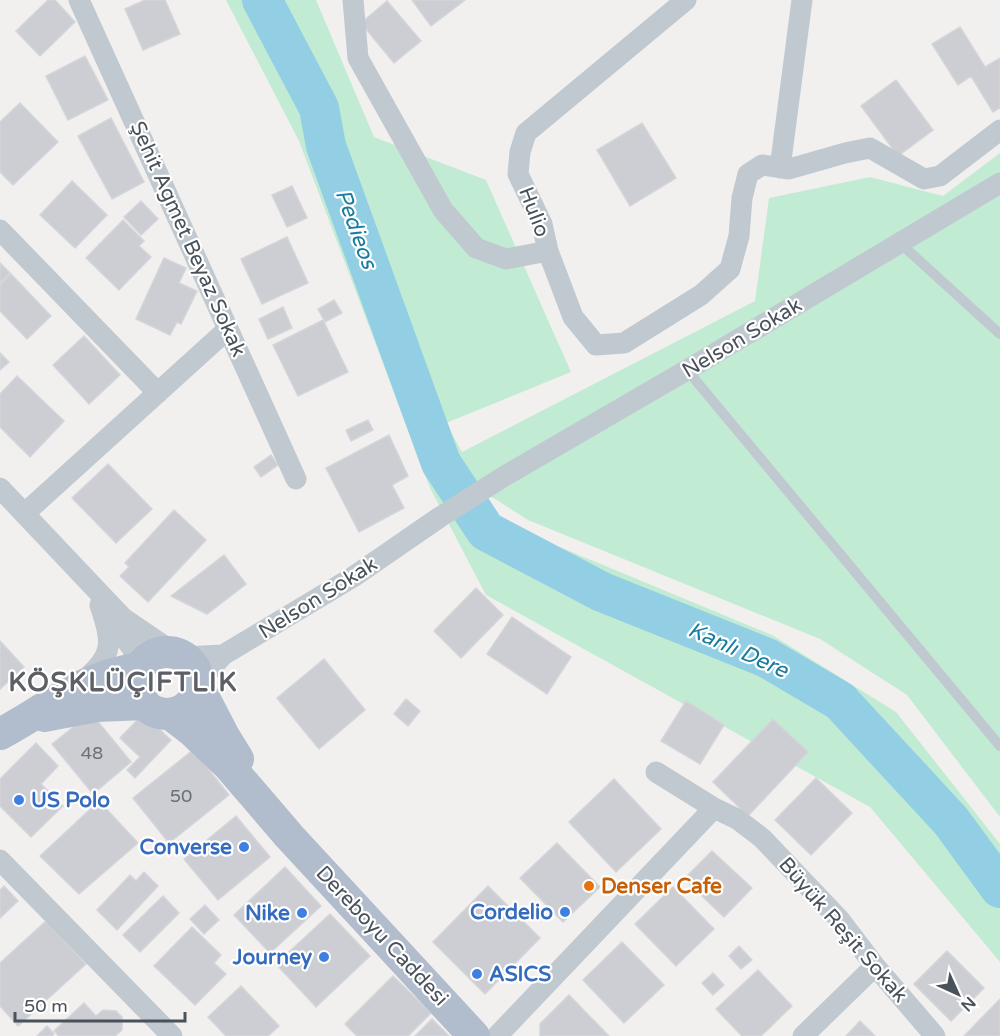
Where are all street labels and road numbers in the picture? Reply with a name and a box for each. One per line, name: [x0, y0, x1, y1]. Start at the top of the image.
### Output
street label: Şehit Agmet Beyaz Sokak: [125, 117, 251, 361]
street label: Hulio: [513, 183, 555, 241]
street label: Nelson Sokak: [678, 293, 806, 383]
street label: Nelson Sokak: [254, 552, 382, 644]
street label: Büyük Reşit Sokak: [773, 852, 913, 1008]
street label: Dereboyu Caddesi: [311, 861, 453, 1011]

